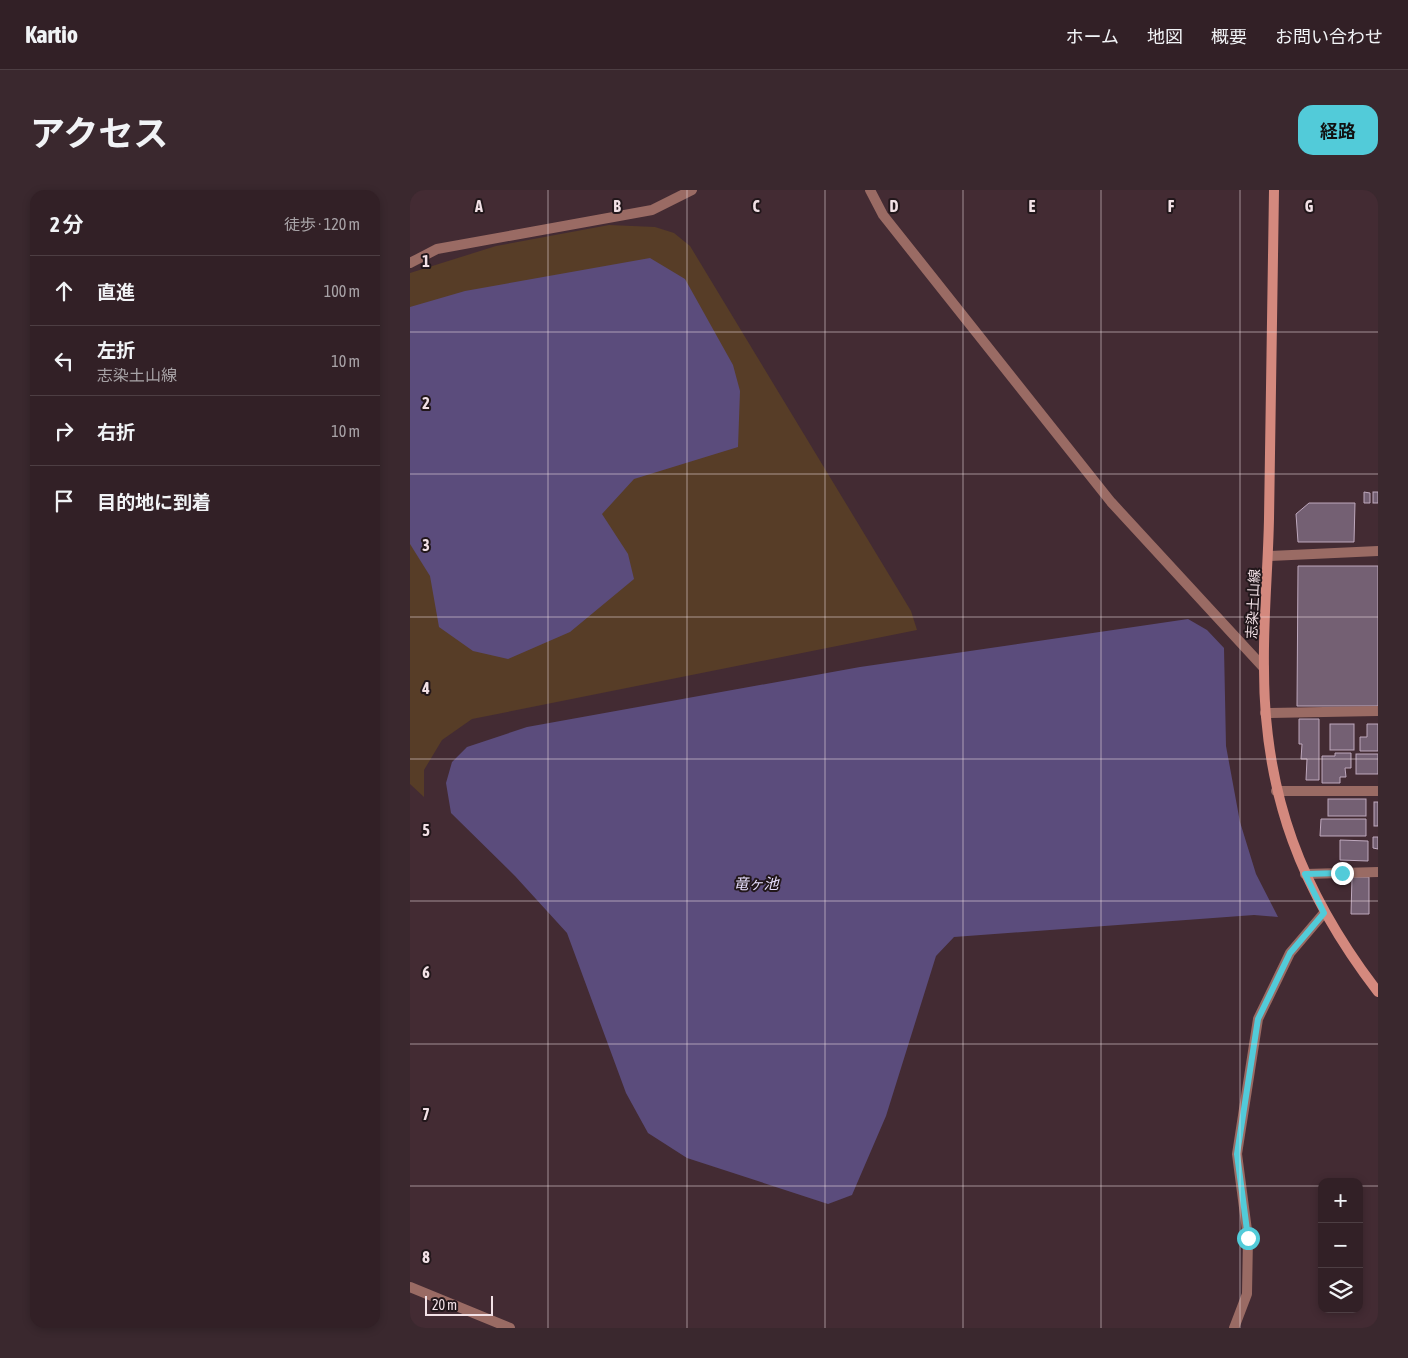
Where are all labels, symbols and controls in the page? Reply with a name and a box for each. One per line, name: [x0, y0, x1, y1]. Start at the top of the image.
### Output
text: Kartio: [25, 21, 78, 48]
text: ホーム: [1066, 26, 1119, 47]
text: 地図: [1147, 26, 1183, 47]
text: 概要: [1211, 26, 1247, 47]
text: お問い合わせ: [1275, 26, 1383, 47]
button: 経路: [1298, 105, 1378, 155]
text: アクセス: [30, 113, 168, 153]
text: A: [474, 197, 483, 215]
text: B: [613, 197, 621, 215]
text: C: [752, 197, 760, 215]
text: D: [890, 197, 899, 215]
text: E: [1029, 197, 1036, 215]
text: F: [1168, 197, 1175, 215]
text: G: [1305, 197, 1314, 215]
text: 2 分: [50, 212, 84, 236]
text: 徒歩 · 120 m: [284, 215, 360, 233]
text: 1: [422, 252, 430, 270]
icon: ahead: [50, 277, 78, 305]
text: 直進: [97, 281, 135, 303]
text: 100 m: [324, 282, 360, 300]
text: 左折: [97, 339, 135, 361]
icon: left: [50, 347, 78, 375]
text: 10 m: [331, 352, 360, 370]
text: 志染土山線: [97, 366, 177, 384]
text: 2: [422, 394, 430, 412]
icon: right: [50, 417, 78, 445]
text: 右折: [97, 421, 135, 443]
text: 10 m: [331, 422, 360, 440]
icon: arrive: [50, 487, 78, 515]
text: 目的地に到着: [97, 491, 211, 513]
text: 3: [422, 536, 430, 554]
street label: 志染土山線: [1243, 569, 1263, 639]
text: 4: [421, 679, 430, 697]
text: 5: [422, 821, 430, 839]
route end: [1331, 862, 1354, 885]
water label: 竜ヶ池: [733, 875, 780, 892]
text: 6: [422, 963, 430, 981]
text: 7: [422, 1105, 430, 1123]
map controls: [1318, 1178, 1363, 1313]
button: +: [1318, 1178, 1363, 1223]
button: −: [1318, 1223, 1363, 1268]
route start: [1237, 1227, 1260, 1250]
text: 8: [422, 1248, 430, 1266]
button: layers: [1318, 1268, 1363, 1313]
scale bar: [425, 1293, 492, 1316]
text: 20 m: [432, 1297, 457, 1313]

